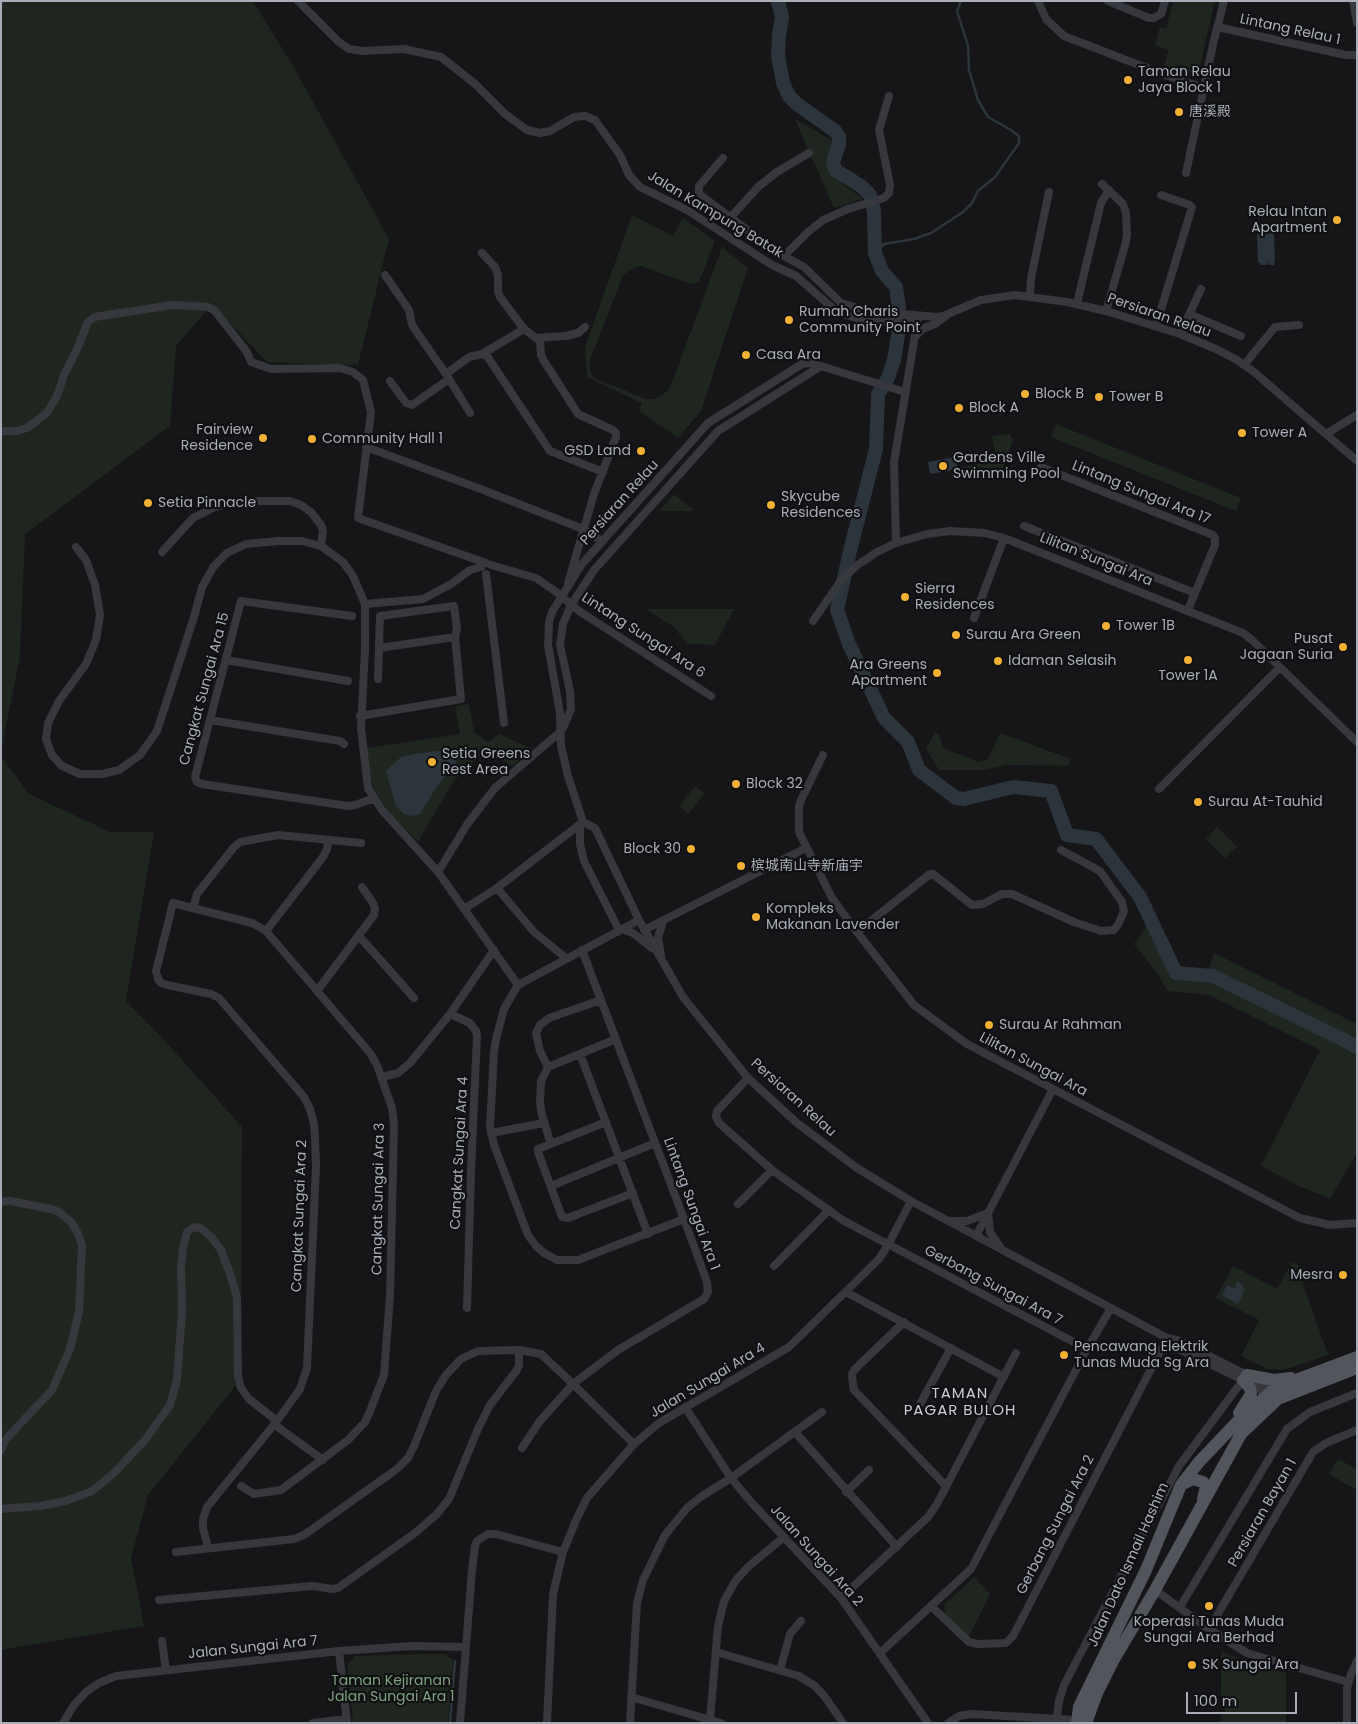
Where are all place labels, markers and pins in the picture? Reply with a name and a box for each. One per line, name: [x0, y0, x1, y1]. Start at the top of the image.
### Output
place label: Taman Relau Jaya Block 1: [1138, 64, 1231, 96]
marker: Taman Relau Jaya Block 1: [1122, 74, 1134, 86]
place label: 唐溪殿: [1189, 104, 1231, 120]
marker: 唐溪殿: [1173, 106, 1185, 118]
place label: Relau Intan Apartment: [1248, 204, 1327, 236]
marker: Relau Intan Apartment: [1331, 214, 1343, 226]
place label: Rumah Charis Community Point: [799, 304, 920, 336]
marker: Rumah Charis Community Point: [783, 314, 795, 326]
place label: Casa Ara: [756, 347, 821, 363]
marker: Casa Ara: [740, 349, 752, 361]
place label: Block B: [1035, 386, 1084, 402]
marker: Block B: [1019, 388, 1031, 400]
place label: Tower B: [1109, 389, 1163, 405]
marker: Tower B: [1093, 391, 1105, 403]
place label: Block A: [969, 400, 1019, 416]
marker: Block A: [953, 402, 965, 414]
place label: Fairview Residence: [181, 422, 253, 454]
place label: Tower A: [1252, 425, 1307, 441]
marker: Tower A: [1236, 427, 1248, 439]
place label: Community Hall 1: [322, 431, 443, 447]
marker: Fairview Residence: [257, 432, 269, 444]
marker: Community Hall 1: [306, 433, 318, 445]
place label: GSD Land: [564, 443, 631, 459]
marker: GSD Land: [635, 445, 647, 457]
place label: Gardens Ville Swimming Pool: [953, 450, 1060, 482]
marker: Gardens Ville Swimming Pool: [937, 460, 949, 472]
place label: Skycube Residences: [781, 489, 861, 522]
place label: Setia Pinnacle: [158, 495, 256, 511]
marker: Setia Pinnacle: [142, 497, 154, 509]
marker: Skycube Residences: [765, 499, 777, 511]
place label: Sierra Residences: [915, 581, 995, 614]
marker: Sierra Residences: [899, 591, 911, 603]
place label: Tower 1B: [1116, 618, 1175, 634]
marker: Tower 1B: [1100, 620, 1112, 632]
place label: Surau Ara Green: [966, 627, 1081, 643]
marker: Surau Ara Green: [950, 629, 962, 641]
place label: Pusat Jagaan Suria: [1240, 631, 1333, 664]
marker: Pusat Jagaan Suria: [1337, 641, 1349, 653]
place label: Idaman Selasih: [1008, 653, 1116, 669]
marker: Tower 1A: [1182, 654, 1194, 666]
marker: Idaman Selasih: [992, 655, 1004, 667]
place label: Ara Greens Apartment: [849, 657, 927, 690]
marker: Ara Greens Apartment: [931, 667, 943, 679]
place label: Tower 1A: [1158, 668, 1218, 684]
place label: Setia Greens Rest Area: [442, 746, 530, 779]
marker: Setia Greens Rest Area: [426, 756, 438, 768]
place label: Block 32: [746, 776, 803, 792]
marker: Block 32: [730, 778, 742, 790]
place label: Surau At-Tauhid: [1208, 794, 1323, 810]
marker: Surau At-Tauhid: [1192, 796, 1204, 808]
place label: Block 30: [624, 841, 681, 857]
marker: Block 30: [685, 843, 697, 855]
place label: 槟城南山寺新庙宇: [751, 858, 863, 874]
marker: 槟城南山寺新庙宇: [735, 860, 747, 872]
place label: Kompleks Makanan Lavender: [766, 901, 900, 934]
marker: Kompleks Makanan Lavender: [750, 911, 762, 923]
place label: Surau Ar Rahman: [999, 1017, 1122, 1033]
marker: Surau Ar Rahman: [983, 1019, 995, 1031]
place label: Mesra: [1290, 1267, 1333, 1283]
marker: Mesra: [1337, 1269, 1349, 1281]
place label: Pencawang Elektrik Tunas Muda Sg Ara: [1074, 1339, 1209, 1371]
marker: Pencawang Elektrik Tunas Muda Sg Ara: [1058, 1349, 1070, 1361]
marker: Koperasi Tunas Muda Sungai Ara Berhad: [1203, 1600, 1215, 1612]
place label: Koperasi Tunas Muda Sungai Ara Berhad: [1134, 1614, 1284, 1646]
place label: SK Sungai Ara: [1202, 1657, 1299, 1673]
marker: SK Sungai Ara: [1186, 1659, 1198, 1671]

